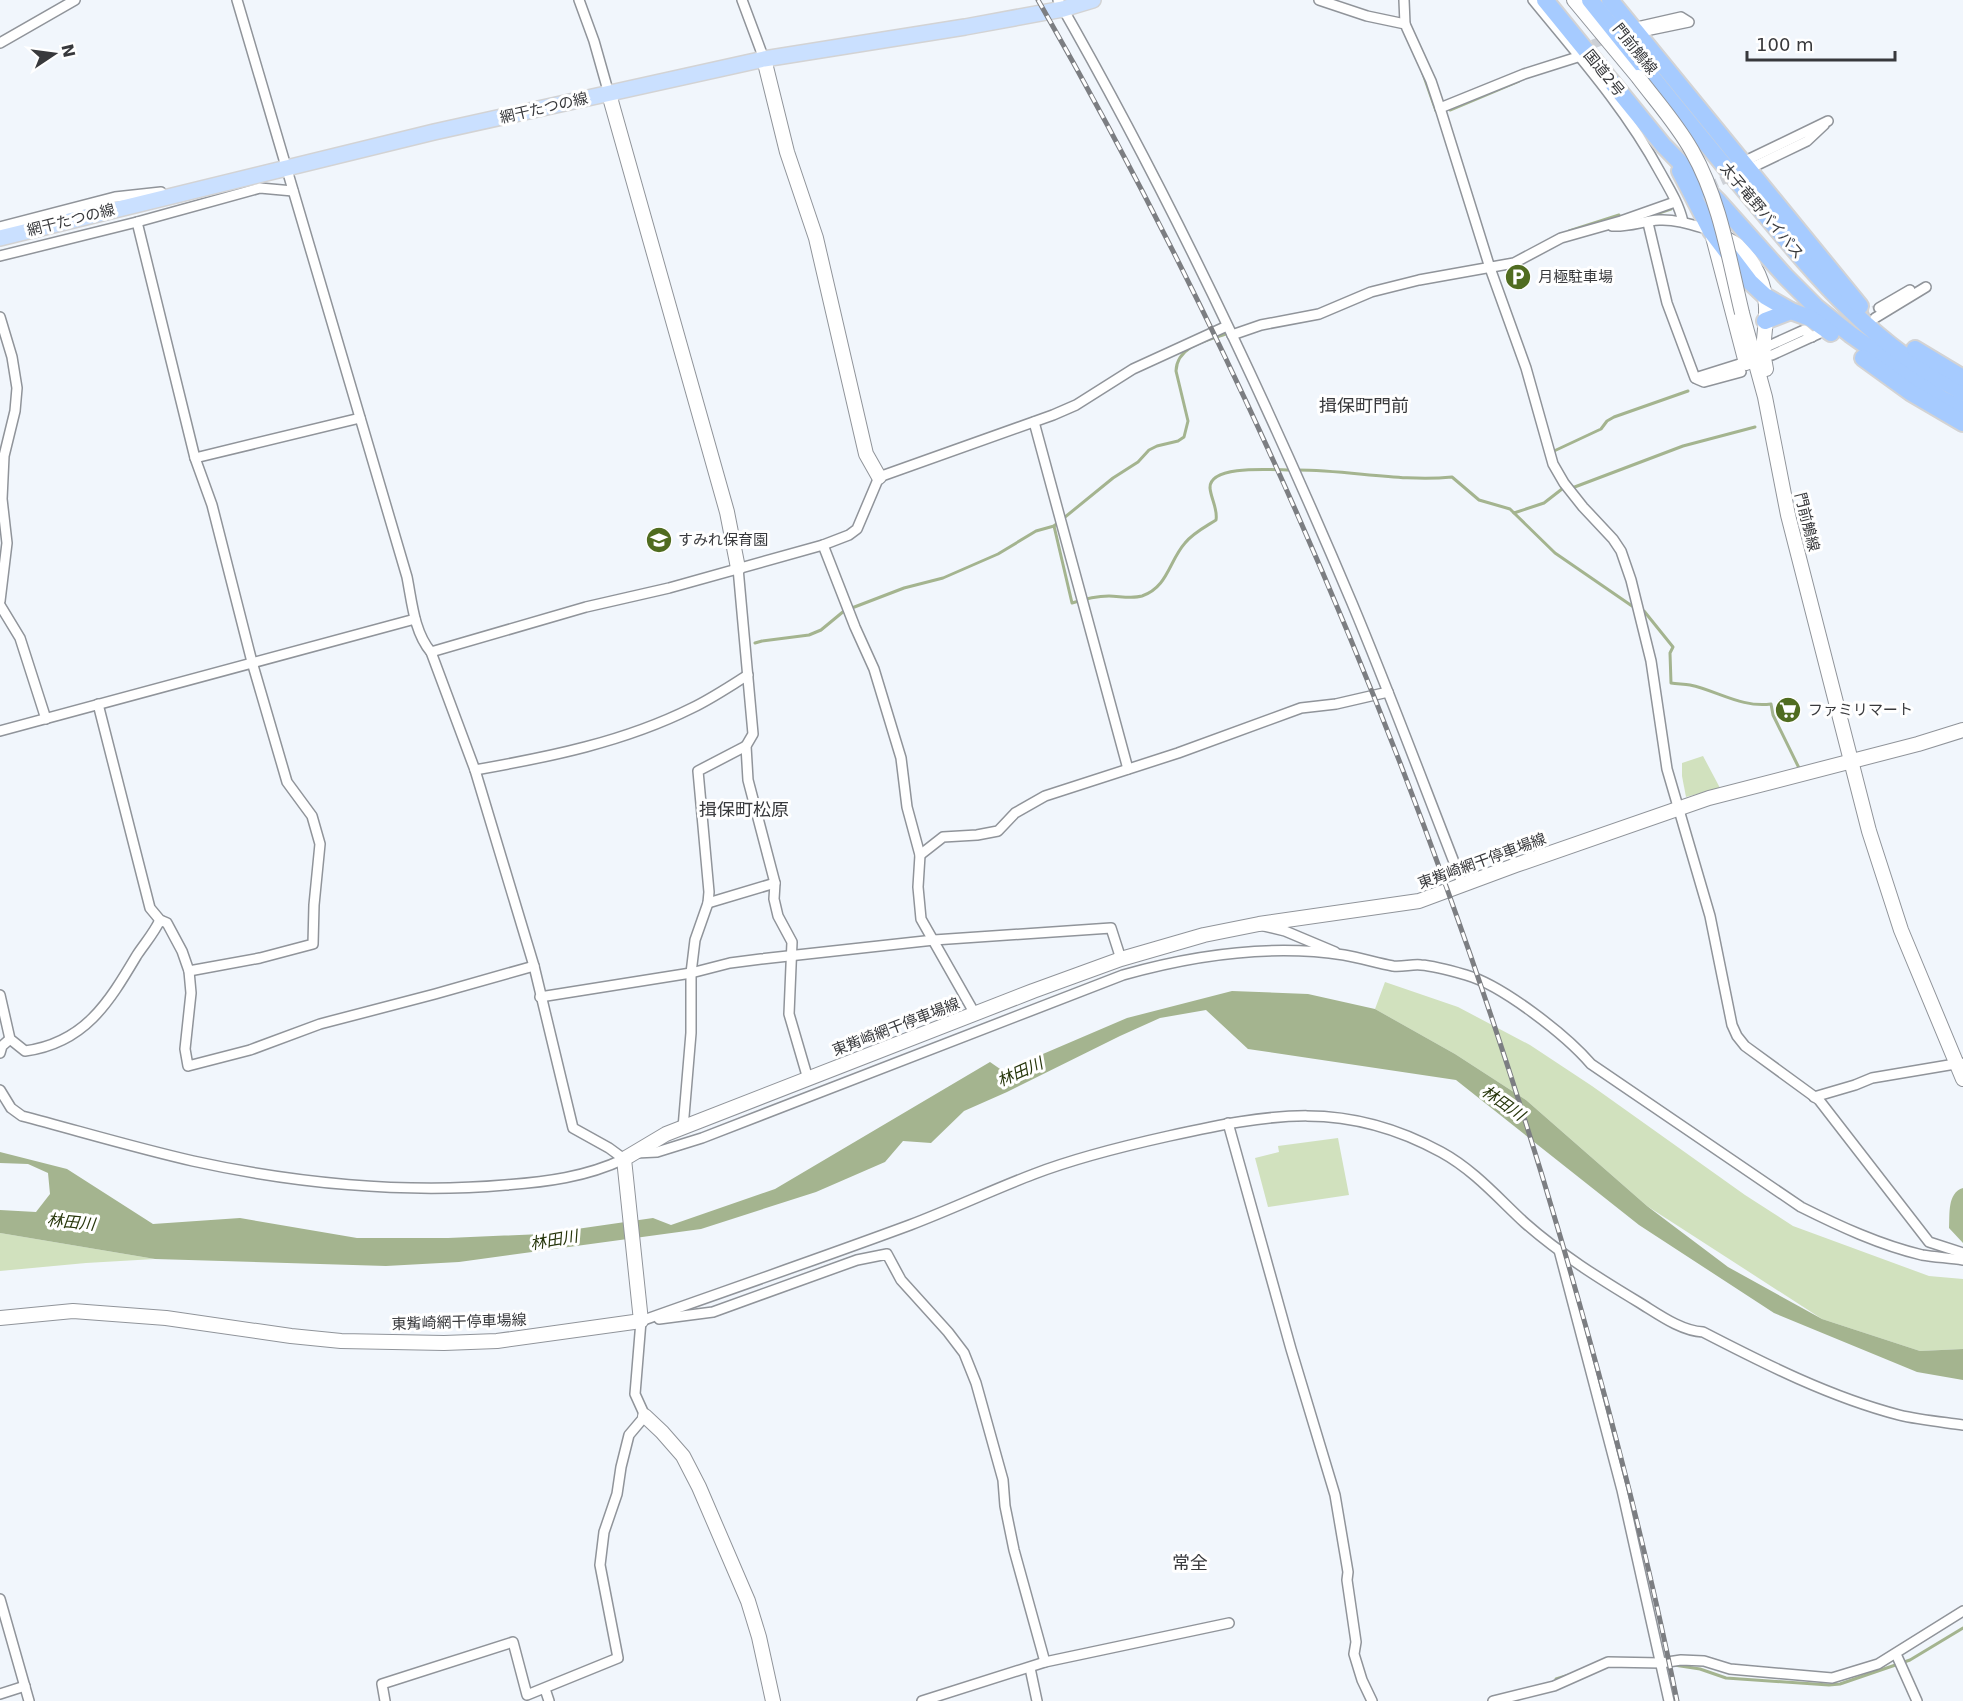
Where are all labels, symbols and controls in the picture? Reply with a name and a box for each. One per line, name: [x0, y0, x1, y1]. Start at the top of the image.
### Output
street label: 門前鵤線: [1609, 20, 1661, 78]
north arrow: [24, 24, 84, 84]
scale bar: [1747, 24, 1896, 62]
text: 100 m: [1756, 34, 1814, 55]
text: N: [57, 42, 79, 59]
street label: 国道2号: [1580, 46, 1628, 100]
street label: 網干たつの線: [498, 89, 590, 127]
street label: 太子竜野バイパス: [1717, 159, 1807, 263]
street label: 網干たつの線: [25, 200, 117, 240]
parking icon: 月極駐車場: [1503, 262, 1533, 292]
place label: 月極駐車場: [1538, 268, 1613, 286]
district label: 揖保町門前: [1319, 395, 1409, 416]
street label: 門前鵤線: [1791, 491, 1823, 553]
school or university icon: すみれ保育園: [644, 525, 674, 555]
place label: すみれ保育園: [678, 531, 768, 549]
supermarket icon: ファミリマート: [1773, 695, 1803, 725]
place label: ファミリマート: [1808, 701, 1913, 719]
district label: 揖保町松原: [699, 799, 789, 820]
street label: 東觜崎網干停車場線: [1415, 829, 1549, 893]
street label: 東觜崎網干停車場線: [830, 994, 962, 1060]
water label: 林田川: [994, 1053, 1048, 1090]
water label: 林田川: [1478, 1081, 1530, 1126]
water label: 林田川: [46, 1210, 98, 1234]
water label: 林田川: [529, 1226, 581, 1254]
street label: 東觜崎網干停車場線: [391, 1311, 527, 1333]
district label: 常全: [1172, 1552, 1208, 1573]

